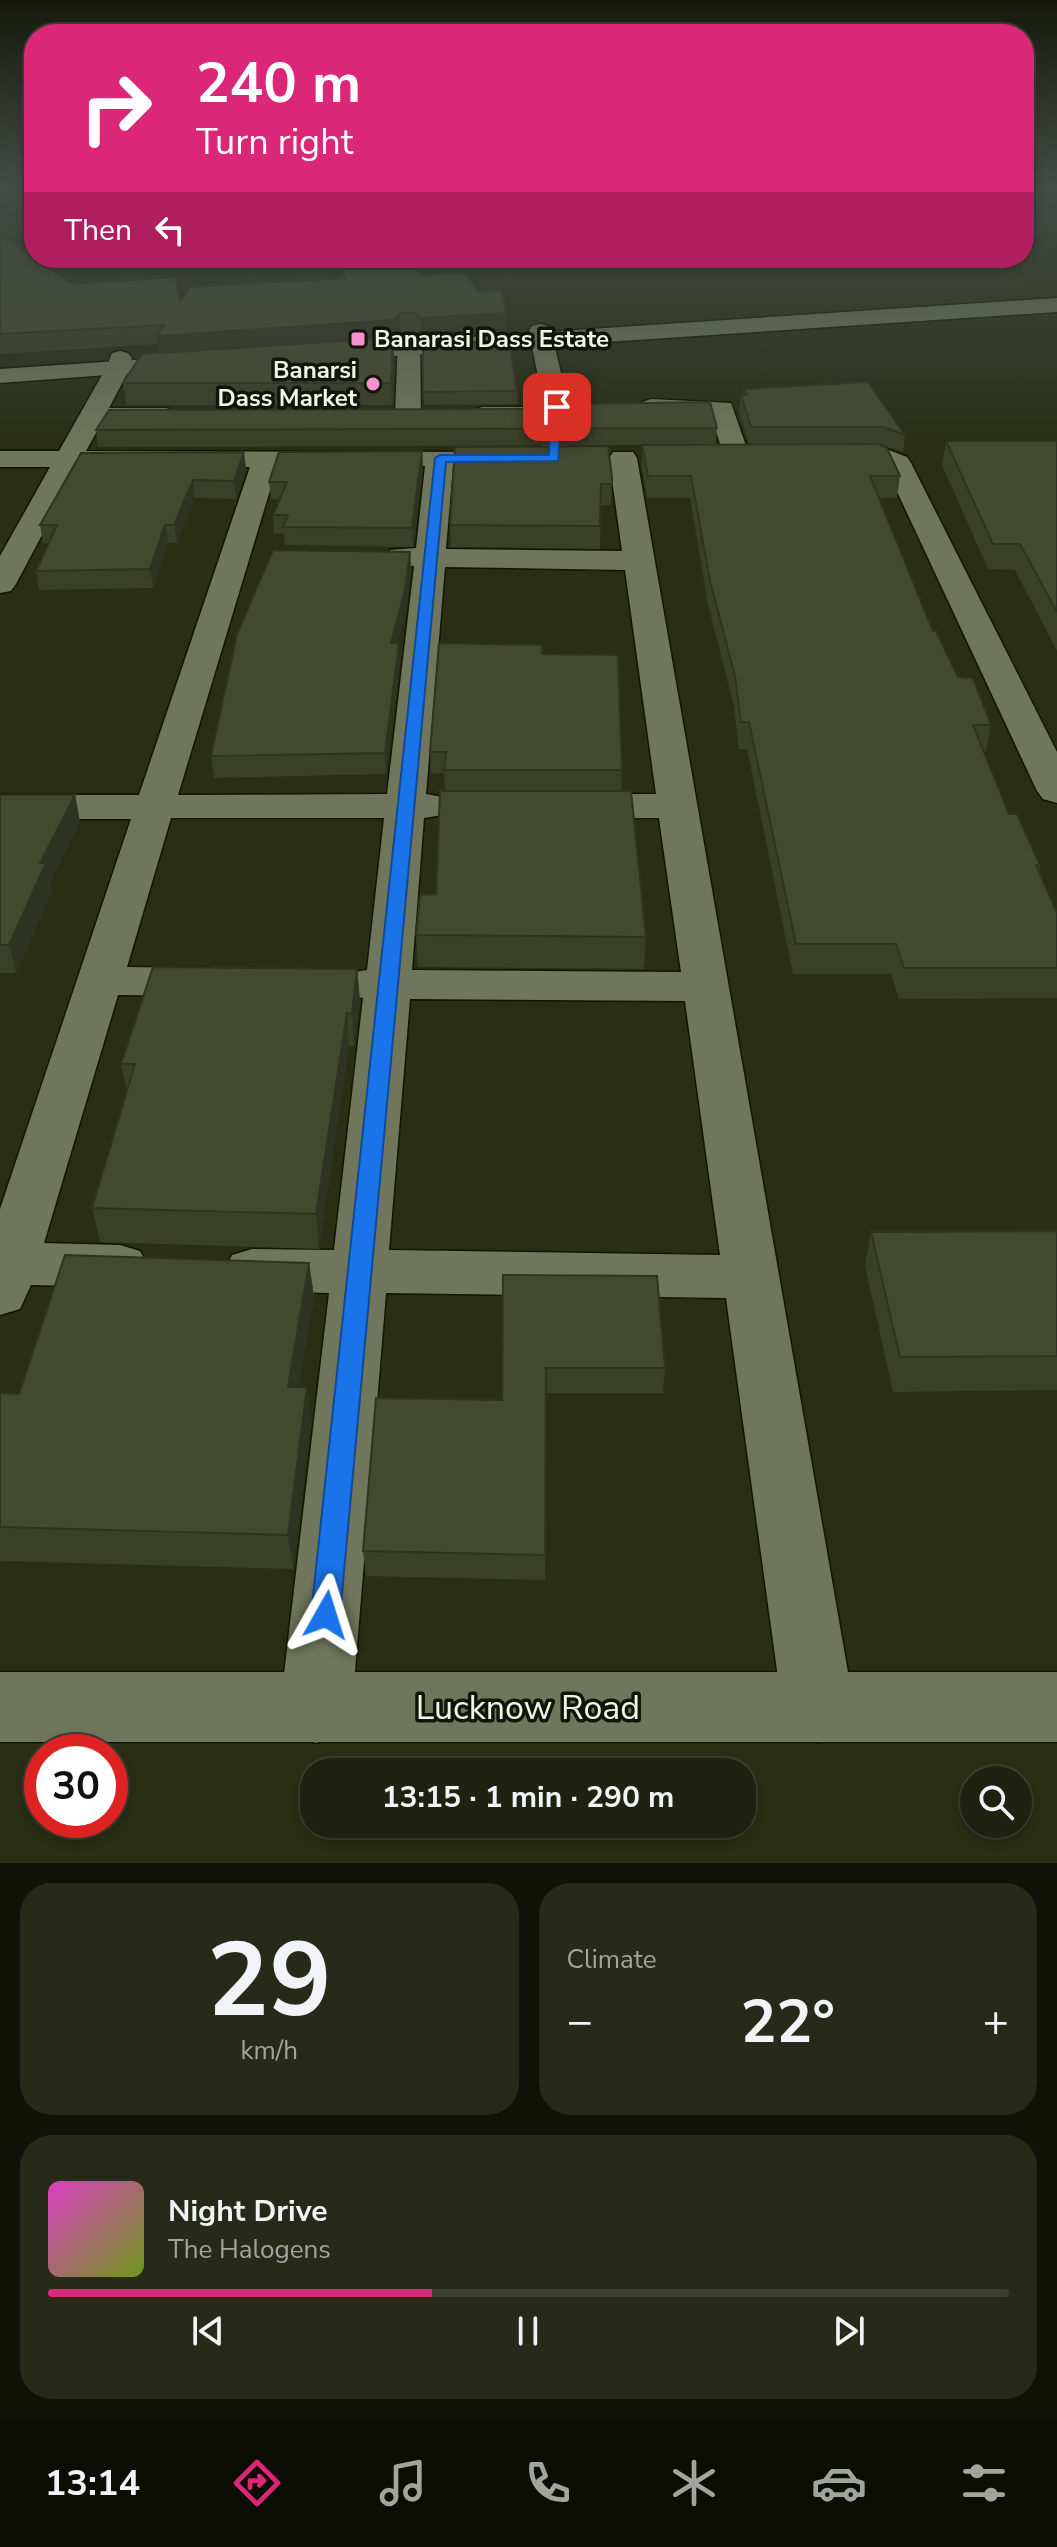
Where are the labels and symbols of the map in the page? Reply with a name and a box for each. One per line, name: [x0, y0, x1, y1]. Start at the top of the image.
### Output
place label: Banarasi Dass Estate: [374, 323, 609, 355]
marker: Banarasi Dass Estate: [349, 330, 367, 348]
place label: Banarsi Dass Market: [218, 354, 358, 414]
pin: [523, 373, 591, 441]
marker: Banarsi Dass Market: [364, 375, 382, 393]
position arrow: [284, 1573, 368, 1657]
street label: Lucknow Road: [416, 1685, 640, 1731]
speed limit sign: 30: [24, 1734, 128, 1838]

